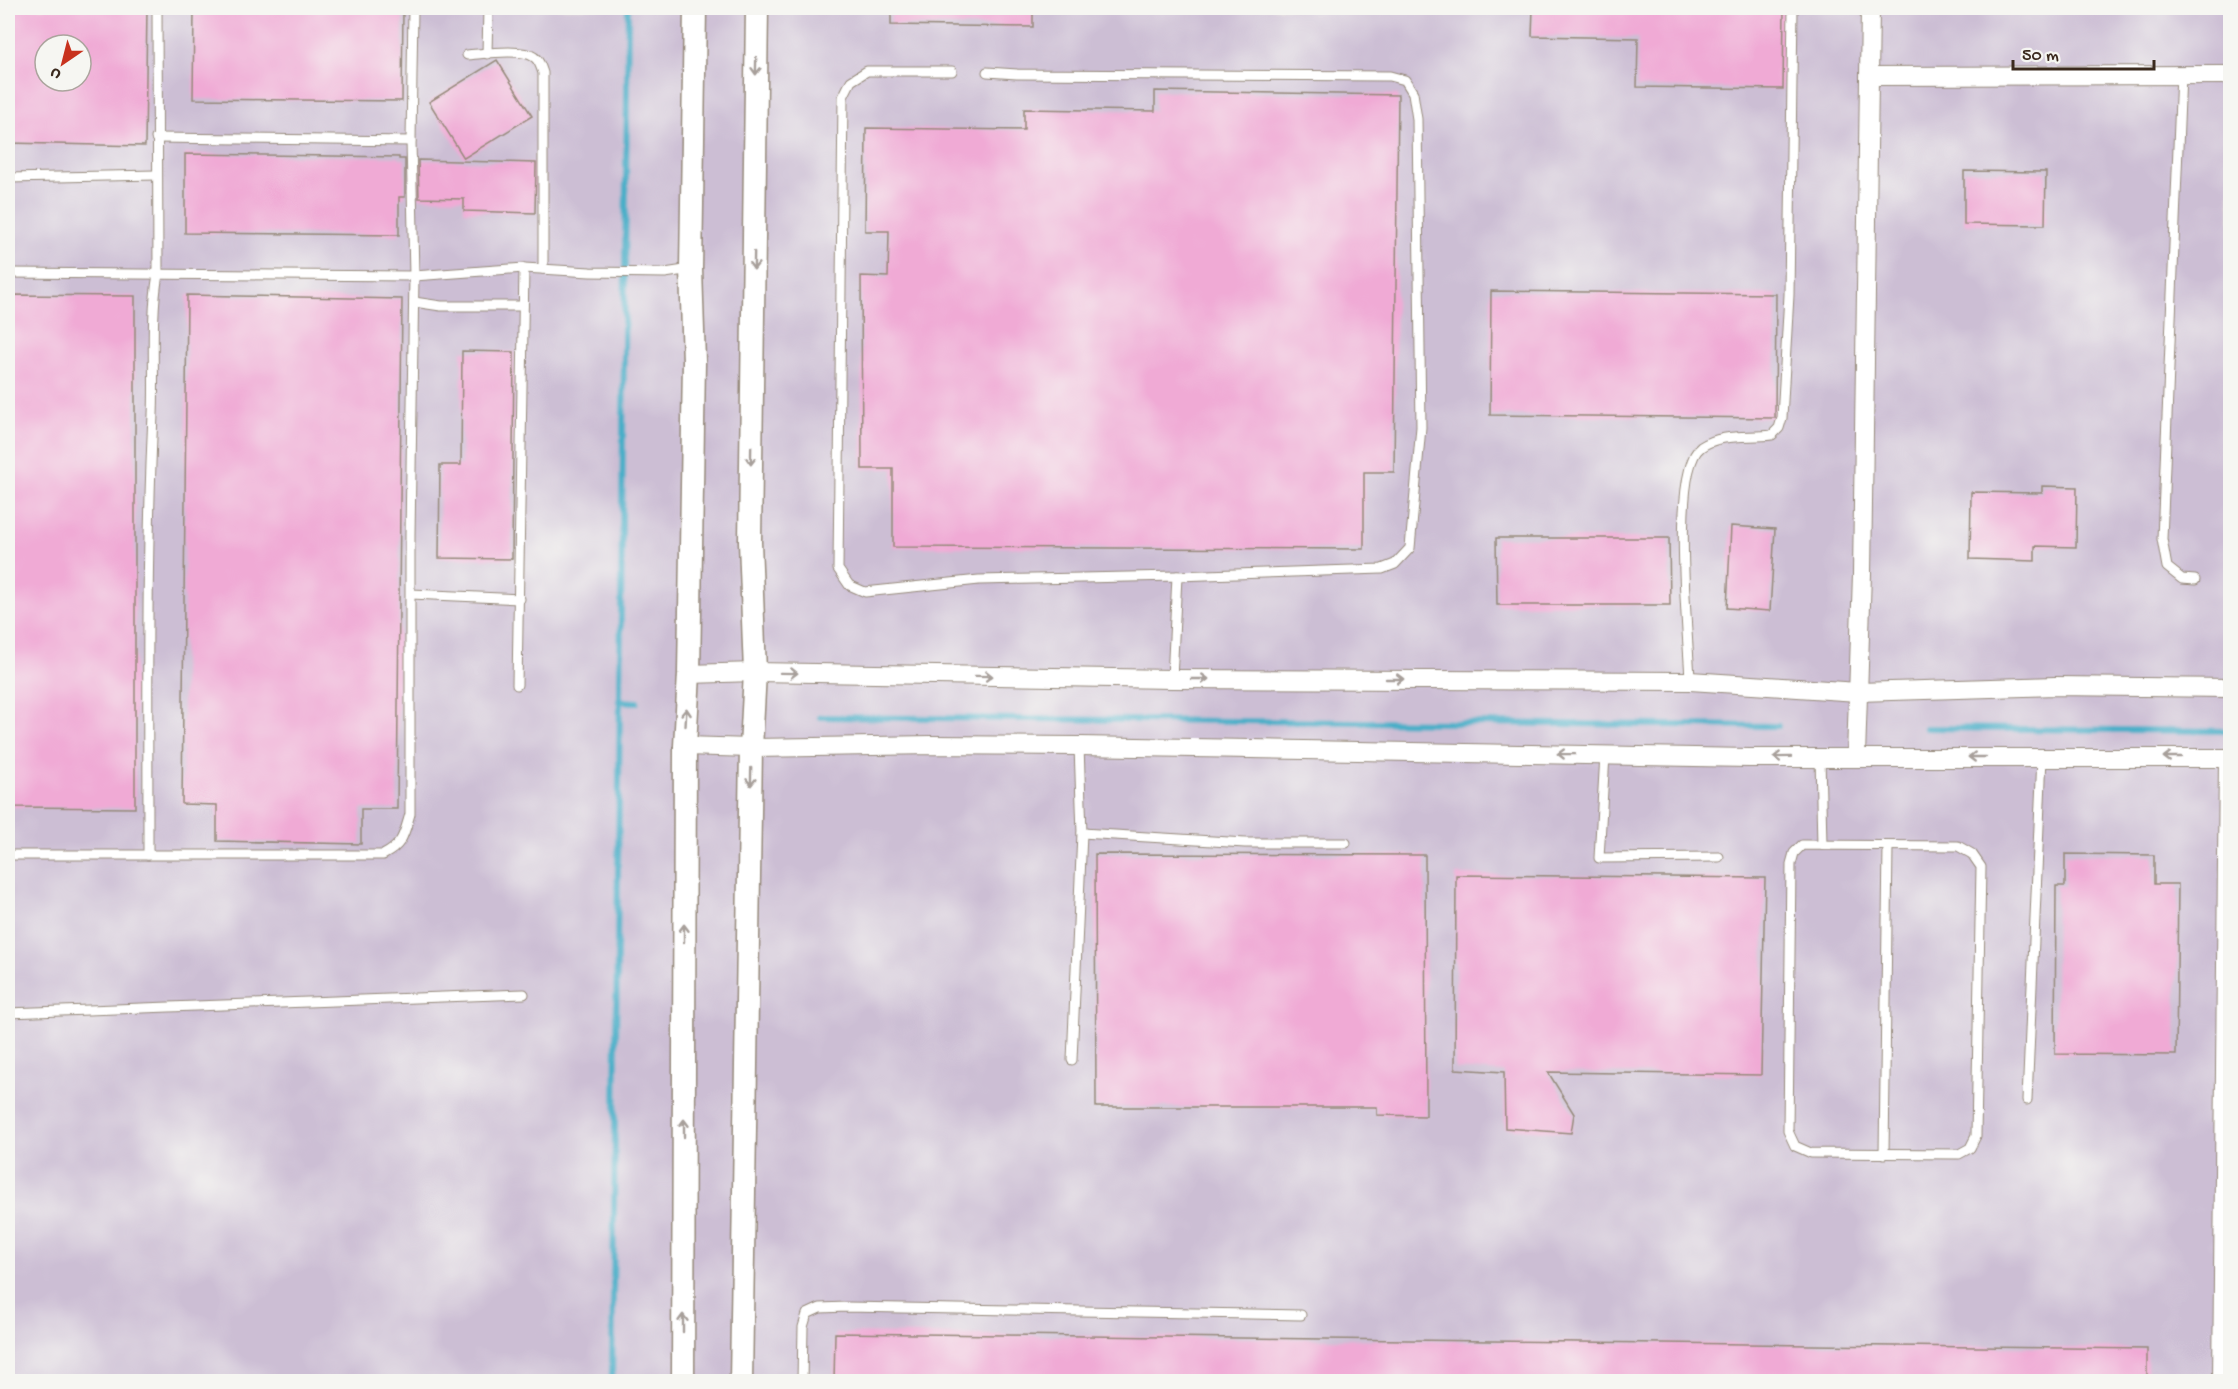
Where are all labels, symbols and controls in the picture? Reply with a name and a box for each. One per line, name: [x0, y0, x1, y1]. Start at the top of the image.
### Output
north arrow: [33, 33, 93, 93]
scale bar: [2013, 33, 2154, 71]
text: 50 m: [2022, 46, 2059, 67]
one-way arrow: [750, 55, 762, 75]
text: U: [47, 62, 66, 83]
one-way arrow: [748, 250, 760, 270]
one-way arrow: [745, 445, 757, 465]
one-way arrow: [779, 667, 799, 678]
one-way arrow: [974, 670, 994, 682]
one-way arrow: [1190, 673, 1210, 685]
one-way arrow: [1385, 673, 1405, 685]
one-way arrow: [681, 708, 692, 728]
one-way arrow: [1557, 748, 1577, 760]
one-way arrow: [1773, 751, 1793, 763]
one-way arrow: [1968, 751, 1988, 763]
one-way arrow: [2163, 751, 2183, 763]
one-way arrow: [745, 766, 757, 786]
one-way arrow: [678, 924, 690, 944]
one-way arrow: [678, 1119, 690, 1139]
one-way arrow: [677, 1314, 689, 1334]

